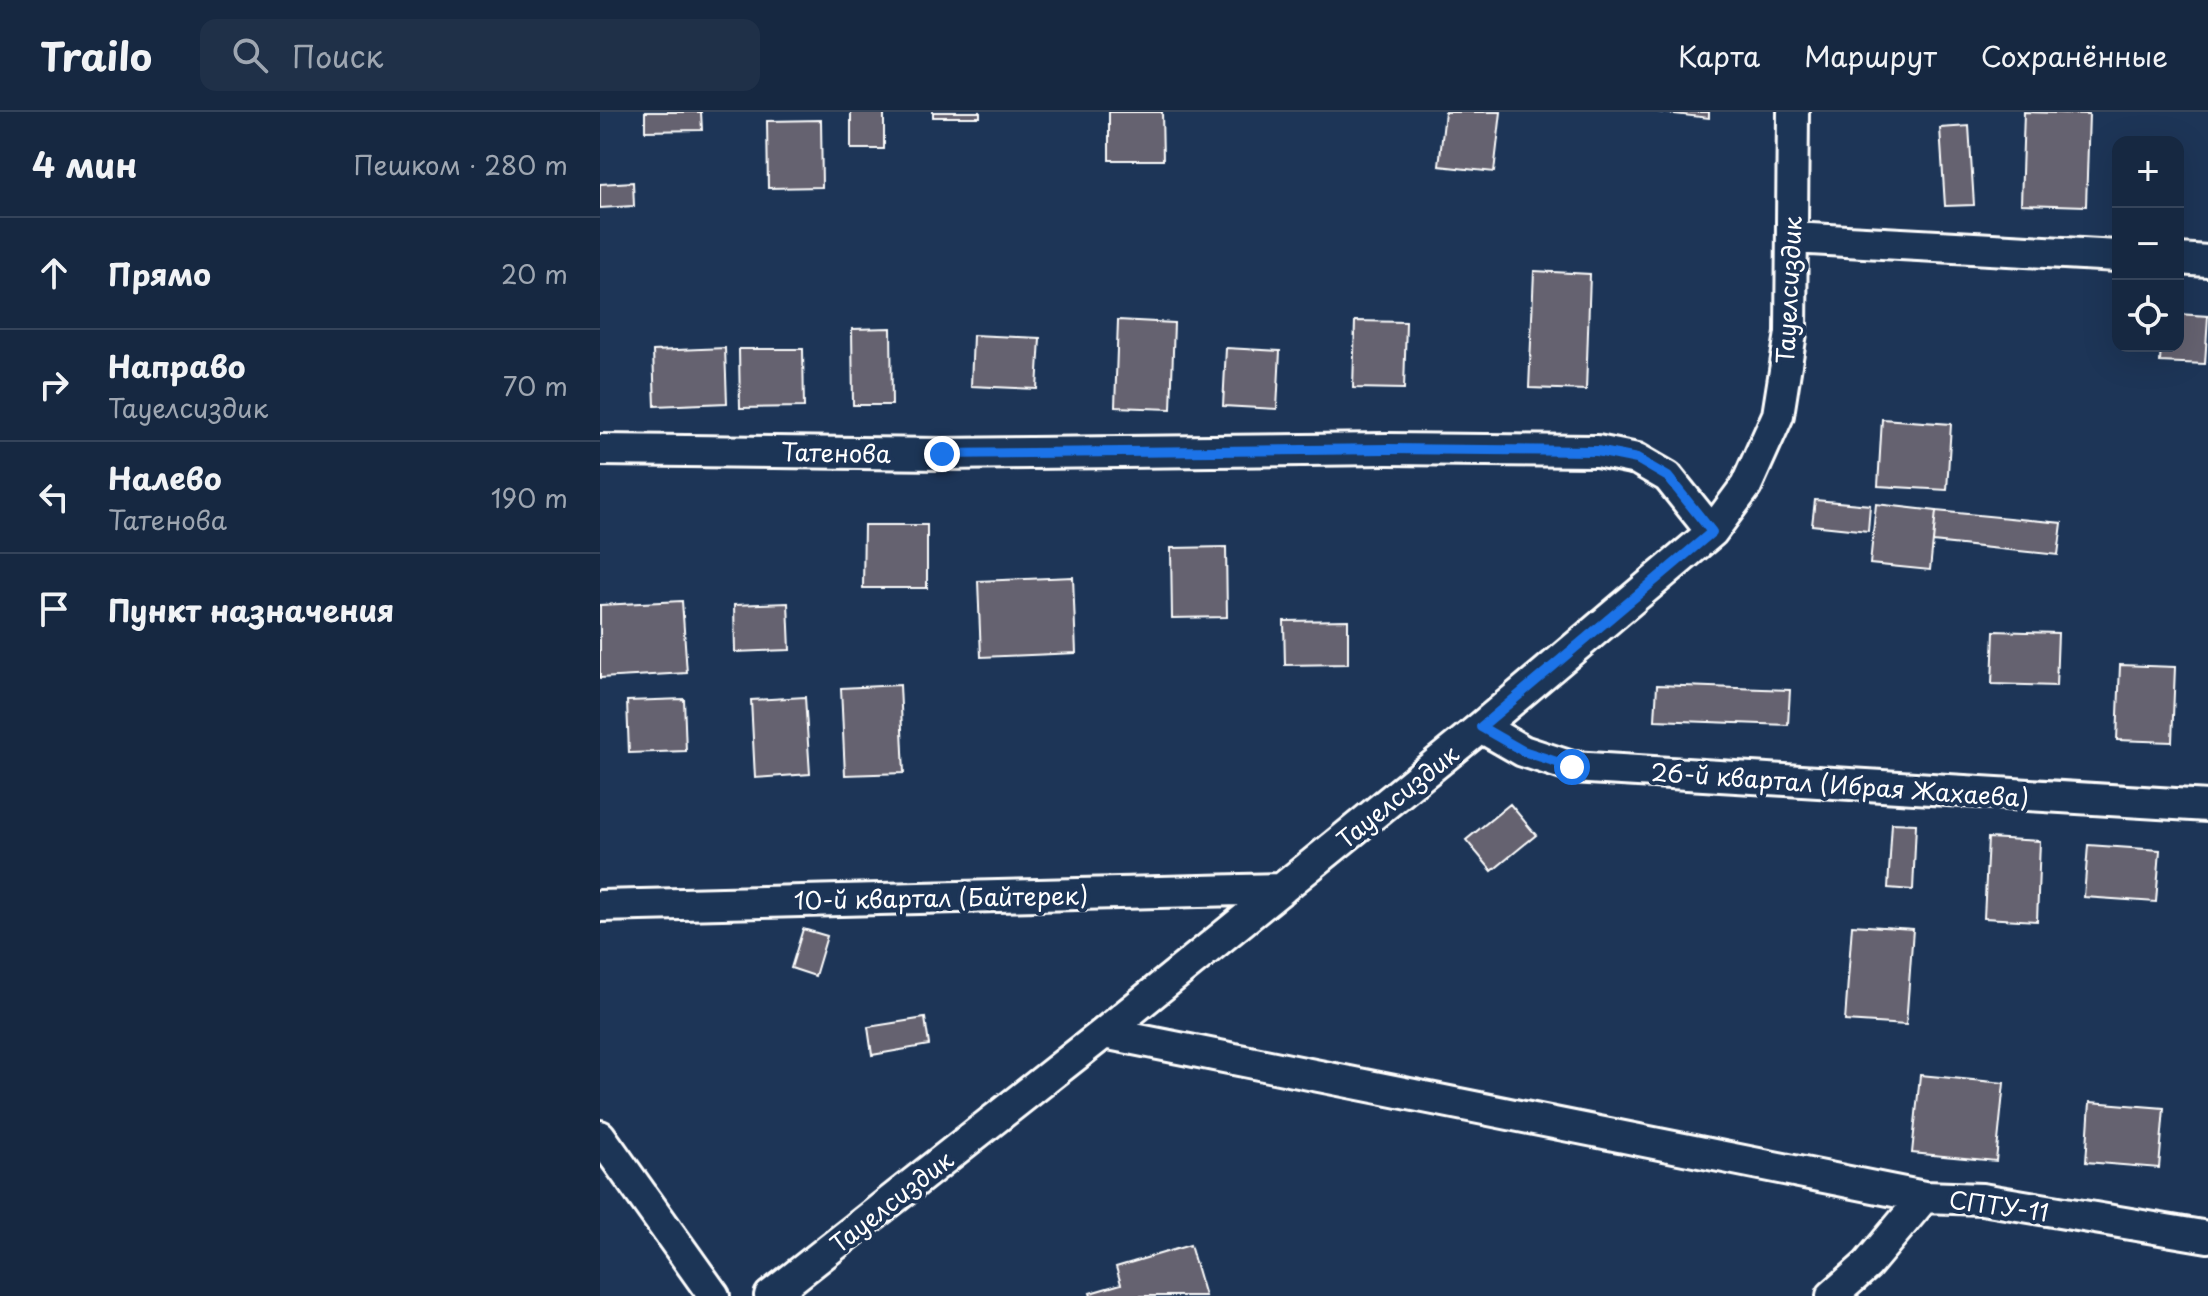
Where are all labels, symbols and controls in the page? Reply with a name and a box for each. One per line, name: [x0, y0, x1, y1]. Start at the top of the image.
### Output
search box: [200, 19, 760, 91]
text: Trailo: [40, 27, 152, 84]
icon: search: [228, 33, 272, 77]
text: Поиск: [292, 33, 383, 78]
text: Карта: [1678, 34, 1760, 77]
text: Маршрут: [1804, 34, 1937, 77]
text: Сохранённые: [1981, 34, 2168, 77]
map controls: [2112, 136, 2184, 352]
button: +: [2112, 136, 2184, 208]
text: 4 мин: [32, 138, 137, 190]
text: Пешком · 280 m: [353, 145, 568, 184]
button: −: [2112, 208, 2184, 280]
street label: Тауелсиздик: [1766, 215, 1810, 365]
icon: ahead: [32, 251, 76, 295]
text: Прямо: [108, 251, 211, 296]
text: 20 m: [501, 254, 568, 293]
button: locate: [2112, 280, 2184, 352]
text: Направо: [108, 343, 246, 388]
icon: right: [32, 363, 76, 407]
text: 70 m: [503, 366, 568, 405]
text: Тауелсиздик: [108, 388, 268, 427]
street label: Татенова: [781, 433, 891, 471]
route end: [924, 436, 960, 472]
text: Налево: [108, 455, 222, 500]
icon: left: [32, 475, 76, 519]
text: 190 m: [491, 478, 568, 517]
text: Татенова: [108, 500, 227, 539]
icon: arrive: [32, 587, 76, 631]
text: Пункт назначения: [108, 587, 394, 632]
street label: Тауелсиздик: [1328, 735, 1466, 857]
route start: [1554, 749, 1590, 785]
street label: 26-й квартал (Ибрая Жахаева): [1650, 753, 2030, 815]
street label: 10-й квартал (Байтерек): [793, 876, 1089, 918]
street label: Тауелсиздик: [822, 1141, 961, 1261]
street label: СПТУ-11: [1947, 1180, 2051, 1230]

